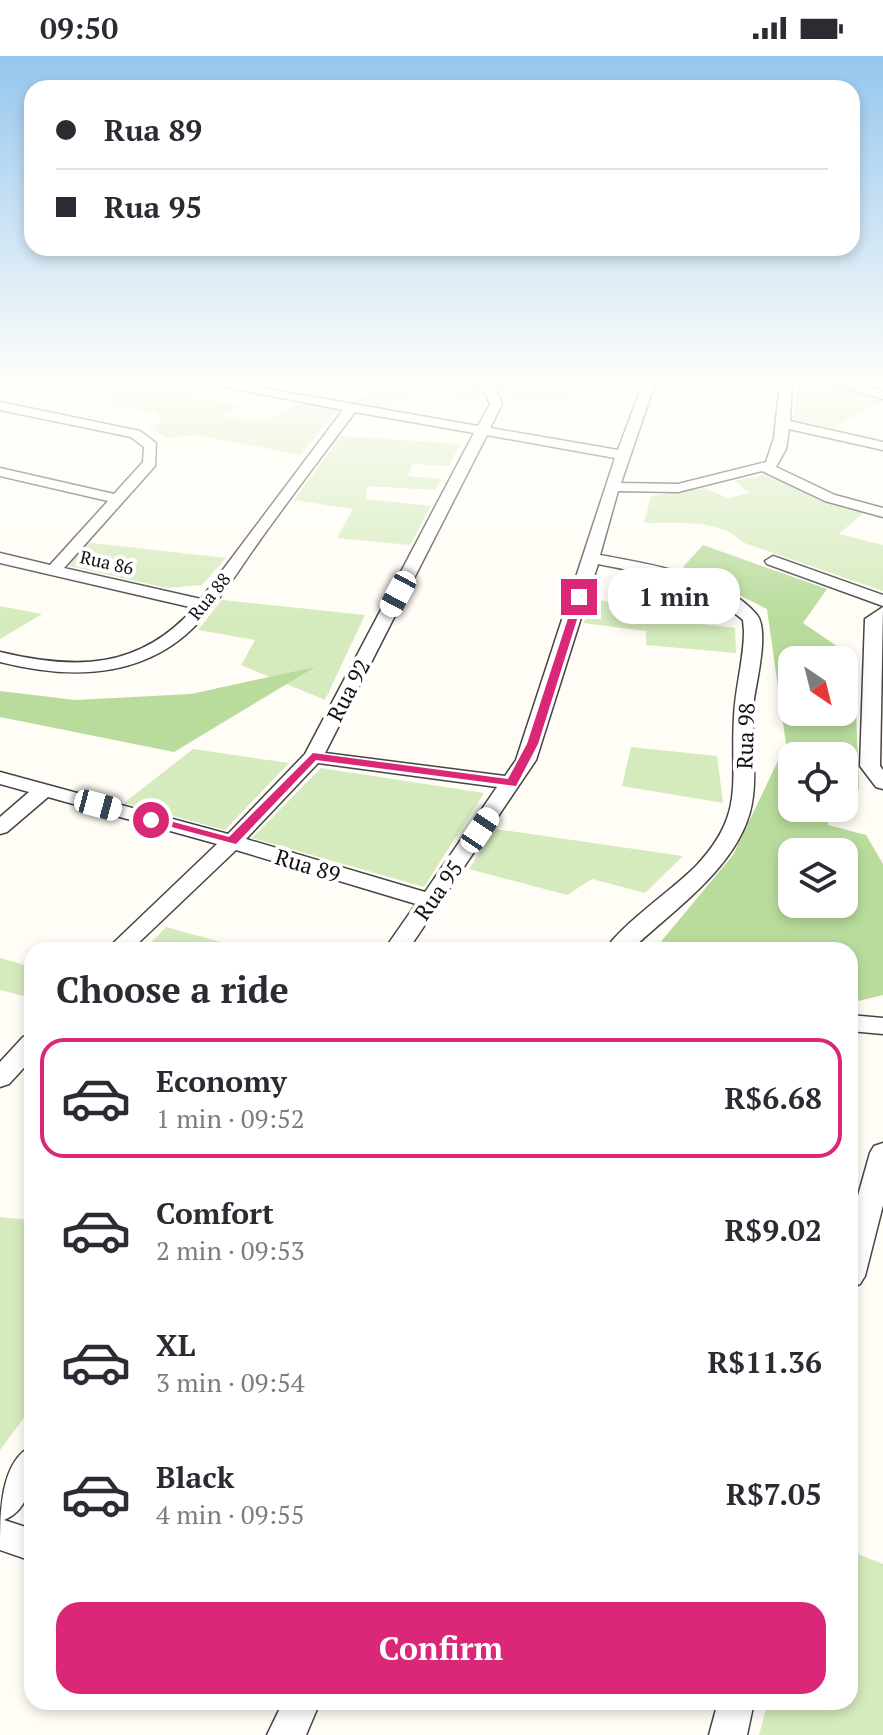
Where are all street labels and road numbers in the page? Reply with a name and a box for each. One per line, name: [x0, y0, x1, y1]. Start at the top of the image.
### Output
street label: Rua 86: [78, 544, 137, 580]
street label: Rua 88: [183, 567, 235, 625]
street label: Rua 92: [320, 654, 376, 726]
street label: Rua 98: [729, 702, 761, 770]
street label: Rua 89: [272, 841, 344, 889]
street label: Rua 95: [407, 854, 469, 926]

